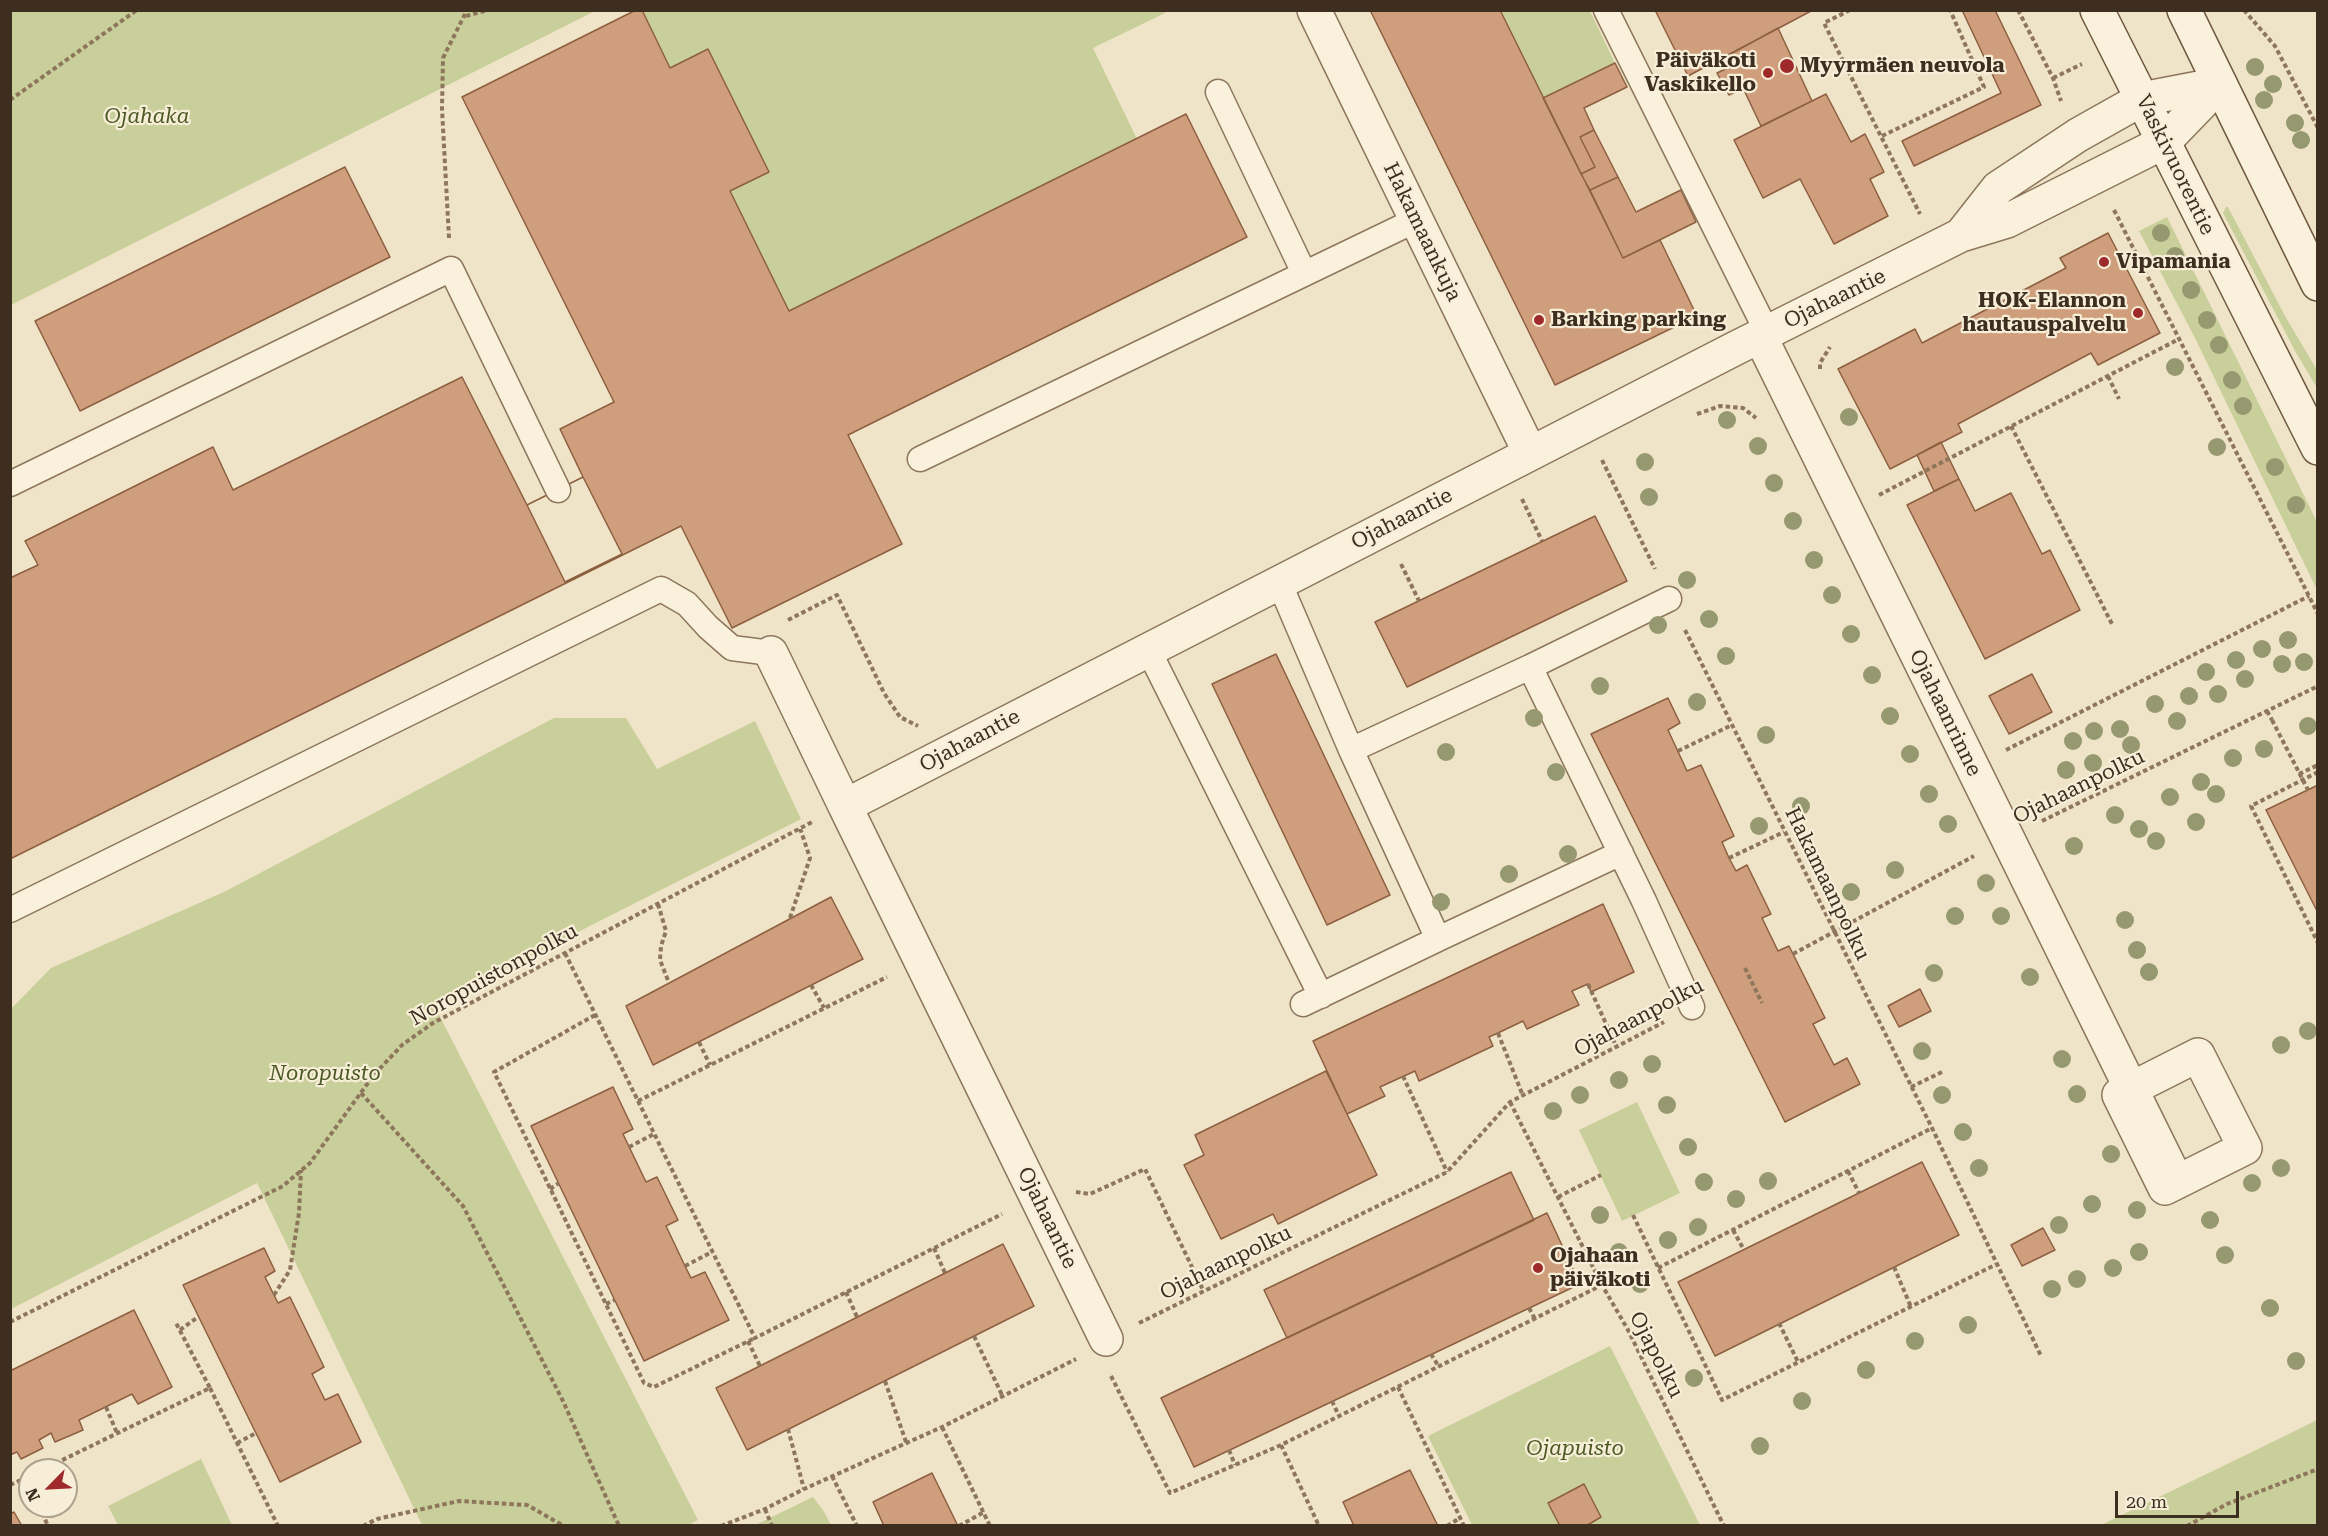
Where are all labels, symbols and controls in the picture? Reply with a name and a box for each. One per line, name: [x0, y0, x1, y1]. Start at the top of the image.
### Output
place label: Päiväkoti Vaskikello: [1644, 48, 1756, 98]
place label: Myyrmäen neuvola: [1800, 53, 2005, 79]
marker: Myyrmäen neuvola: [1778, 57, 1796, 75]
marker: Päiväkoti Vaskikello: [1761, 66, 1775, 80]
street label: Vaskivuorentie: [2130, 91, 2220, 239]
park label: Ojahaka: [105, 104, 189, 130]
street label: Hakamaankuja: [1378, 158, 1466, 306]
place label: Vipamania: [2116, 249, 2231, 275]
marker: Vipamania: [2097, 255, 2111, 269]
street label: Ojahaantie: [1780, 264, 1890, 334]
place label: HOK-Elannon hautauspalvelu: [1962, 288, 2126, 338]
marker: HOK-Elannon hautauspalvelu: [2131, 306, 2145, 320]
place label: Barking parking: [1551, 307, 1726, 333]
marker: Barking parking: [1532, 313, 1546, 327]
street label: Ojahaantie: [1347, 483, 1457, 555]
street label: Ojahaanrinne: [1903, 646, 1987, 780]
street label: Ojahaantie: [916, 704, 1024, 778]
street label: Ojahaanpolku: [2009, 744, 2149, 830]
street label: Hakamaanpolku: [1779, 803, 1875, 965]
street label: Noropuistonpolku: [406, 918, 582, 1032]
street label: Ojahaanpolku: [1570, 973, 1708, 1063]
park label: Noropuisto: [269, 1061, 381, 1087]
street label: Ojahaantie: [1012, 1163, 1082, 1273]
street label: Ojahaanpolku: [1156, 1220, 1296, 1306]
place label: Ojahaan päiväkoti: [1550, 1243, 1650, 1293]
marker: Ojahaan päiväkoti: [1531, 1261, 1545, 1275]
street label: Ojapolku: [1624, 1308, 1688, 1402]
park label: Ojapuisto: [1526, 1436, 1624, 1462]
north arrow: [18, 1458, 78, 1518]
scale bar: [2118, 1479, 2242, 1517]
text: N: [22, 1485, 44, 1504]
text: 20 m: [2126, 1491, 2167, 1512]

